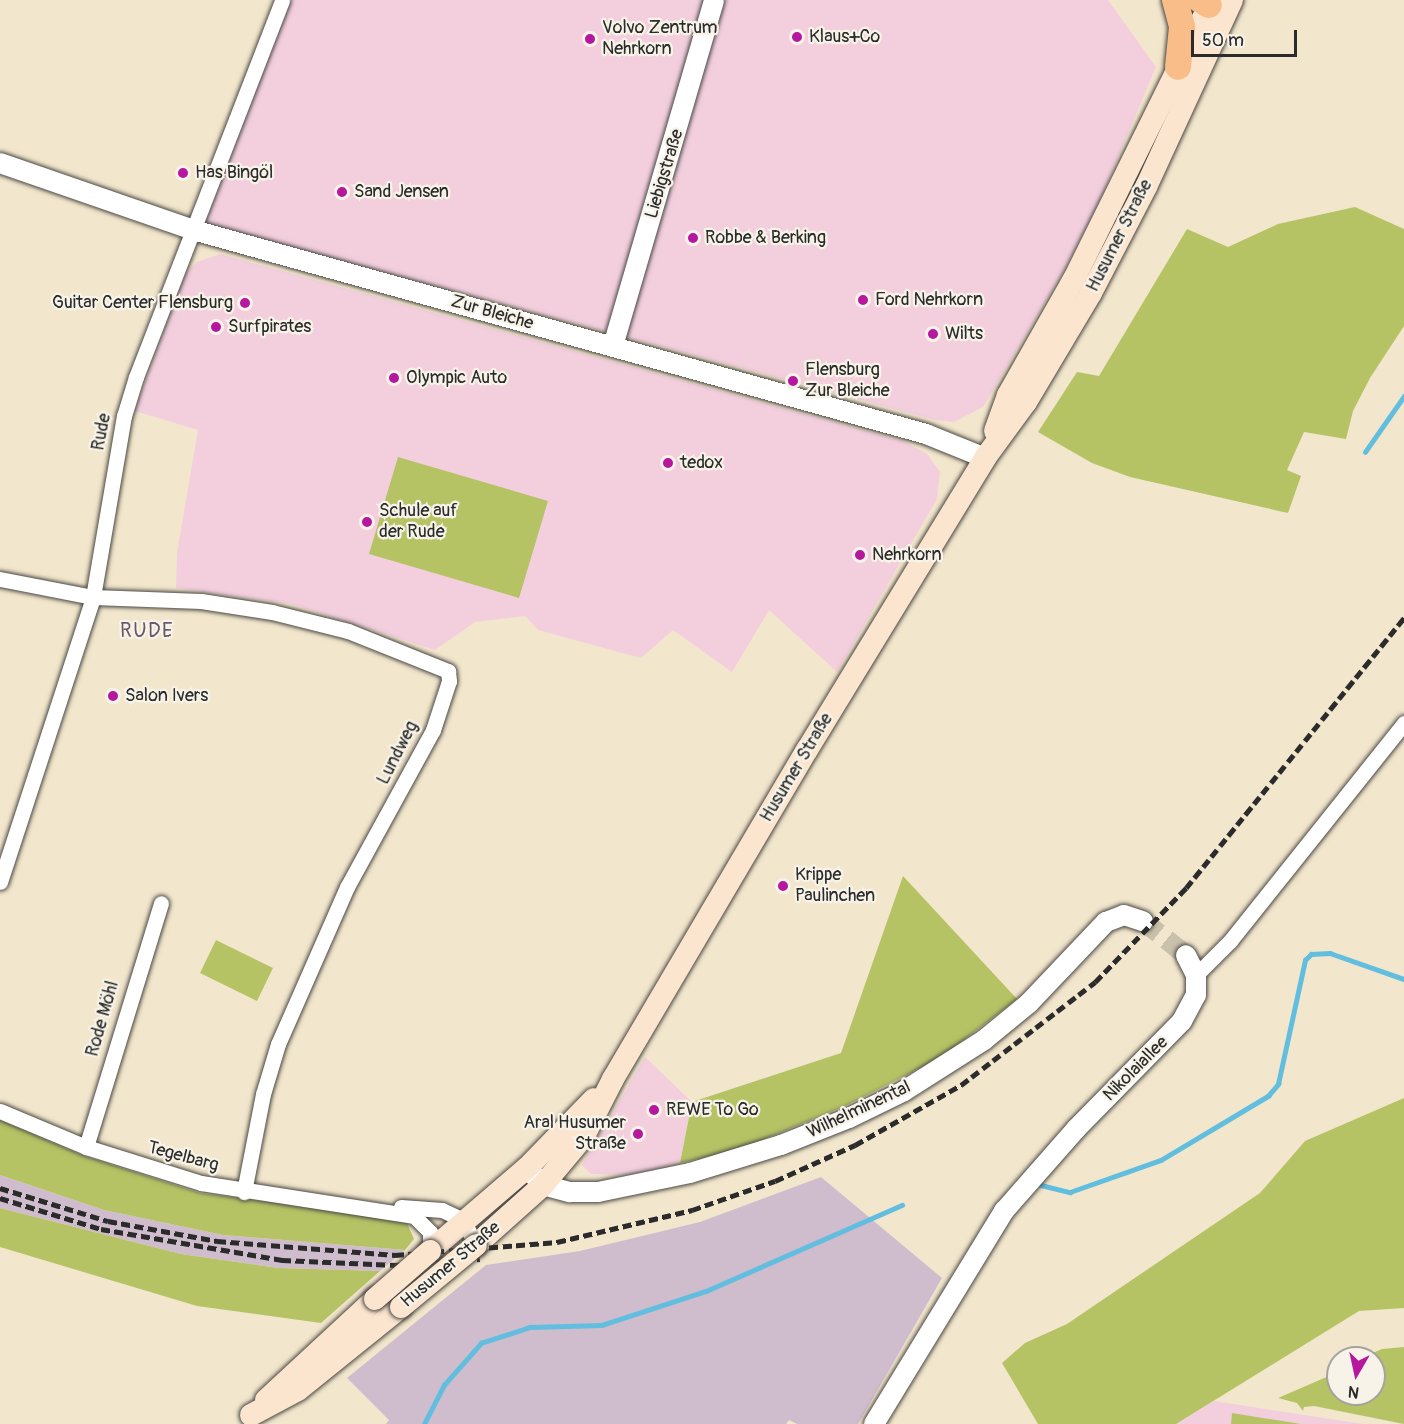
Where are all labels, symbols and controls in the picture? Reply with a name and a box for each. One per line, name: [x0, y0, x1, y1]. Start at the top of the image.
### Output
place label: Volvo Zentrum Nehrkorn: [602, 18, 717, 60]
scale bar: [1194, 18, 1300, 56]
place label: Klaus+Co: [809, 26, 880, 48]
text: 50 m: [1202, 29, 1244, 52]
marker: Klaus+Co: [790, 30, 804, 44]
marker: Volvo Zentrum Nehrkorn: [583, 32, 597, 46]
street label: Liebigstraße: [641, 127, 689, 221]
place label: Has Bingöl: [195, 162, 273, 184]
marker: Has Bingöl: [176, 166, 190, 180]
street label: Husumer Straße: [1082, 176, 1158, 296]
place label: Sand Jensen: [354, 181, 449, 203]
marker: Sand Jensen: [335, 185, 349, 199]
place label: Robbe & Berking: [705, 227, 826, 249]
marker: Robbe & Berking: [686, 231, 700, 245]
place label: Ford Nehrkorn: [875, 289, 983, 311]
street label: Zur Bleiche: [448, 291, 536, 335]
place label: Guitar Center Flensburg: [52, 292, 233, 314]
marker: Ford Nehrkorn: [856, 293, 870, 307]
marker: Guitar Center Flensburg: [238, 296, 252, 310]
place label: Surfpirates: [228, 316, 311, 338]
marker: Surfpirates: [209, 320, 223, 334]
place label: Wilts: [945, 323, 983, 345]
marker: Wilts: [926, 327, 940, 341]
place label: Flensburg Zur Bleiche: [805, 360, 890, 403]
place label: Olympic Auto: [406, 367, 507, 389]
marker: Olympic Auto: [387, 371, 401, 385]
marker: Flensburg Zur Bleiche: [786, 374, 800, 388]
street label: Rude: [88, 412, 116, 452]
place label: tedox: [680, 452, 723, 474]
marker: tedox: [661, 456, 675, 470]
place label: Schule auf der Rude: [379, 501, 458, 544]
marker: Schule auf der Rude: [360, 515, 374, 529]
place label: Nehrkorn: [872, 544, 942, 566]
marker: Nehrkorn: [853, 548, 867, 562]
district label: RUDE: [120, 618, 174, 642]
place label: Salon Ivers: [125, 685, 208, 707]
marker: Salon Ivers: [106, 689, 120, 703]
street label: Husumer Straße: [756, 710, 838, 826]
street label: Lundweg: [373, 718, 423, 788]
place label: Krippe Paulinchen: [795, 865, 875, 908]
marker: Krippe Paulinchen: [776, 879, 790, 893]
street label: Rode Möhl: [82, 979, 124, 1059]
street label: Nikolaiallee: [1099, 1032, 1173, 1106]
street label: Wilhelminental: [804, 1077, 914, 1143]
place label: REWE To Go: [666, 1099, 759, 1121]
marker: REWE To Go: [647, 1103, 661, 1117]
place label: Aral Husumer Straße: [523, 1113, 626, 1156]
marker: Aral Husumer Straße: [631, 1127, 645, 1141]
street label: Tegelbarg: [145, 1137, 221, 1177]
street label: Husumer Straße: [397, 1217, 505, 1313]
north arrow: [1326, 1346, 1386, 1406]
text: N: [1347, 1381, 1360, 1403]

